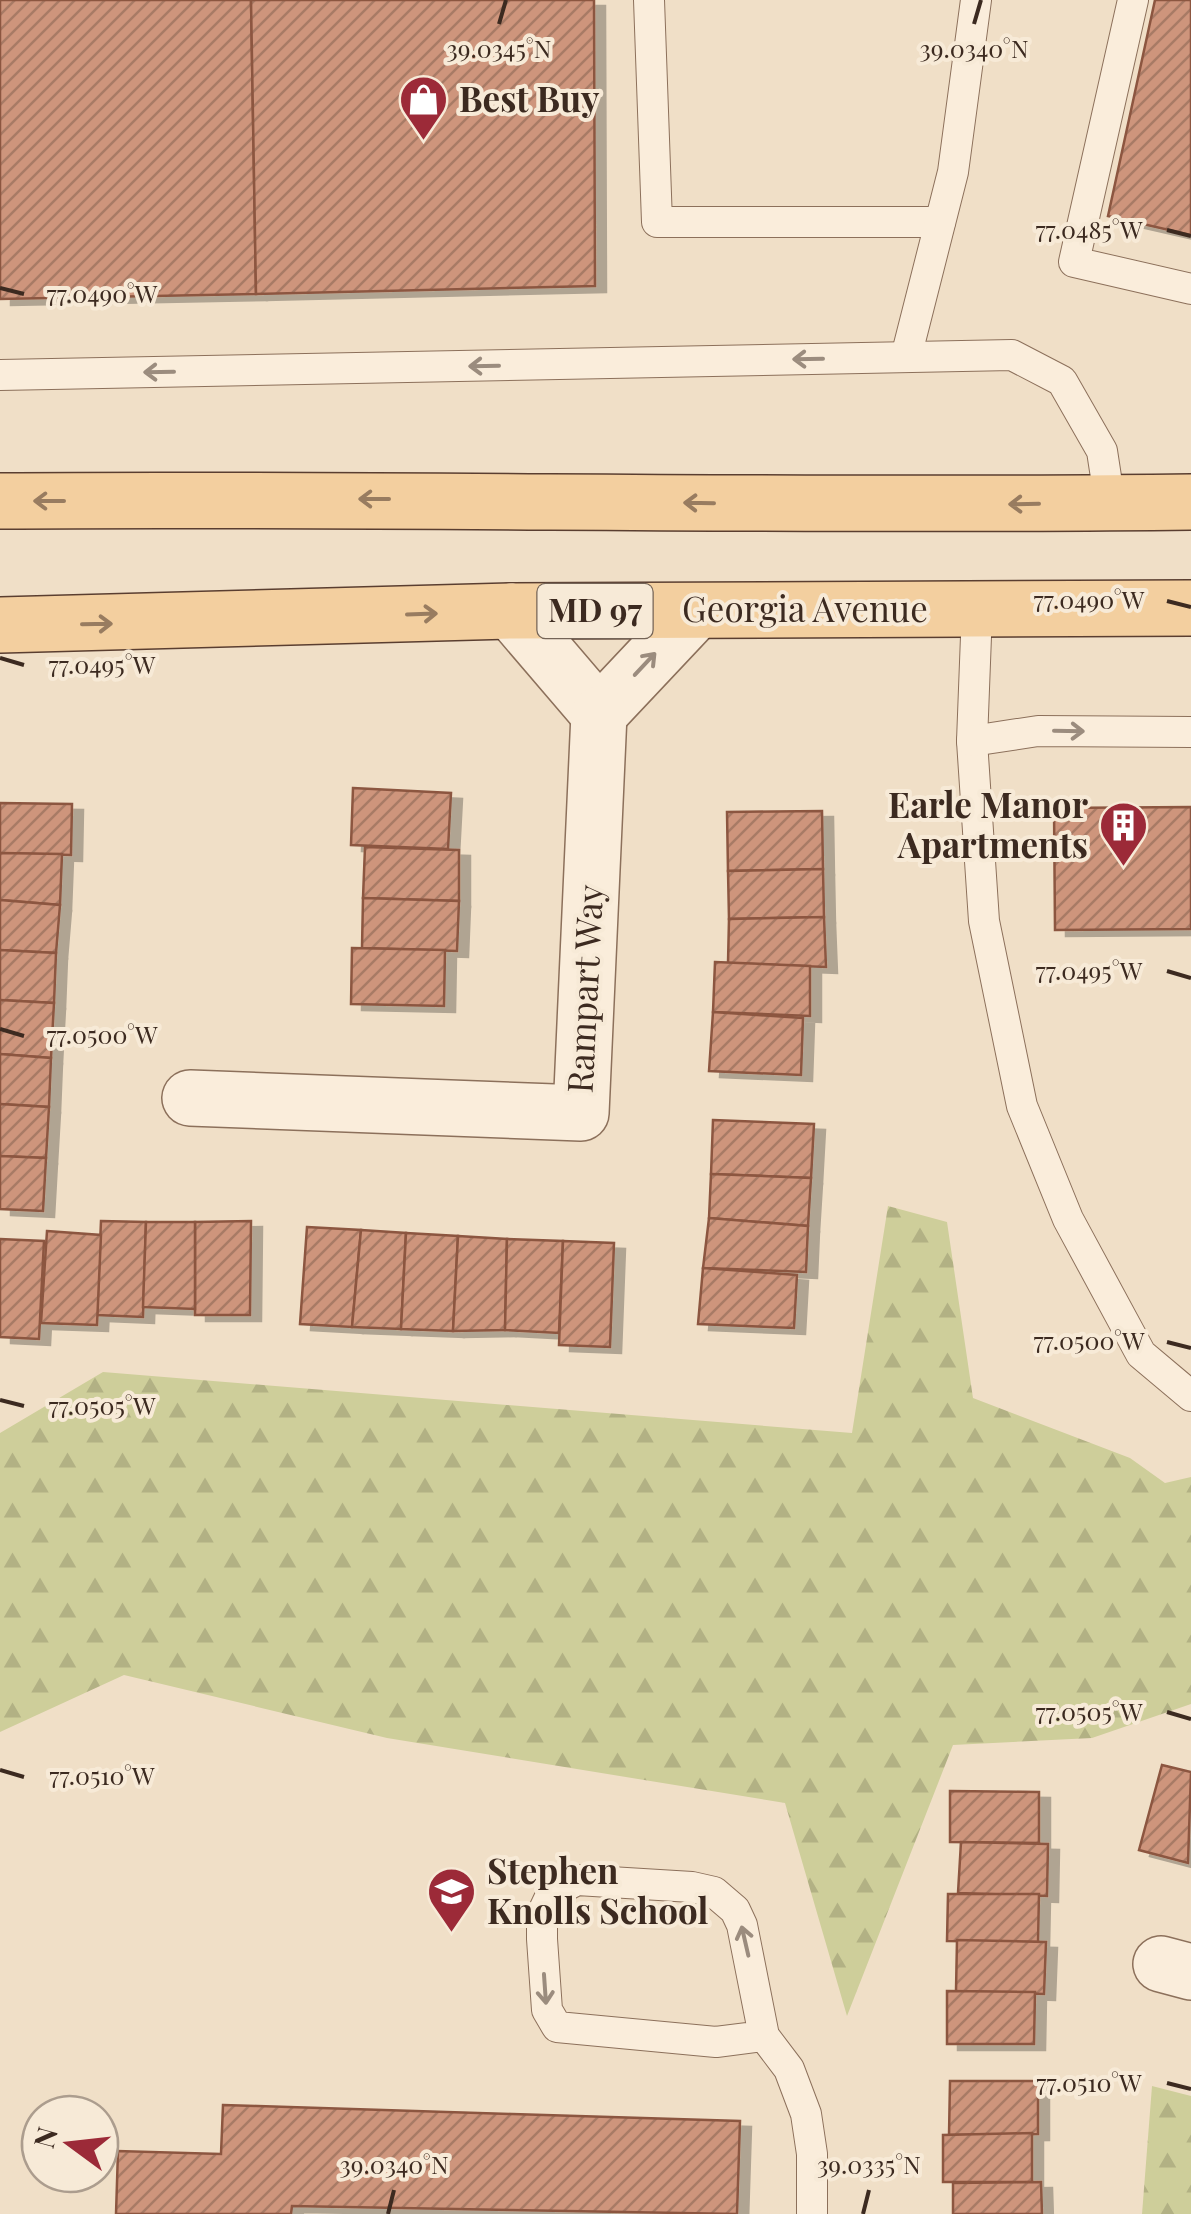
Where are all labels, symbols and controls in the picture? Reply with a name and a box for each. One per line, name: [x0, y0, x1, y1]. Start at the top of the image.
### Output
text: 39.0345°N: [446, 31, 552, 64]
text: 39.0340°N: [919, 31, 1029, 64]
shop icon: Best Buy: [398, 74, 450, 142]
place label: Best Buy: [459, 74, 599, 121]
text: 77.0485°W: [1035, 212, 1143, 245]
text: 77.0490°W: [47, 276, 158, 309]
one-way arrow: [793, 350, 825, 369]
one-way arrow: [468, 356, 500, 375]
one-way arrow: [143, 362, 176, 382]
one-way arrow: [358, 489, 390, 508]
one-way arrow: [33, 492, 66, 510]
one-way arrow: [683, 494, 716, 512]
one-way arrow: [1008, 495, 1040, 514]
text: 77.0490°W: [1034, 582, 1145, 615]
road number: MD 97: [538, 584, 652, 638]
street label: Georgia Avenue: [682, 584, 928, 631]
one-way arrow: [406, 604, 438, 623]
one-way arrow: [81, 614, 113, 633]
text: 77.0495°W: [49, 647, 156, 680]
one-way arrow: [633, 653, 657, 677]
one-way arrow: [1052, 722, 1084, 740]
place label: Earle Manor Apartments: [888, 780, 1089, 867]
building icon: Earle Manor Apartments: [1097, 800, 1149, 868]
street label: Rampart Way: [555, 883, 612, 1094]
text: 77.0495°W: [1036, 953, 1143, 986]
text: 77.0500°W: [46, 1017, 158, 1050]
text: 77.0500°W: [1033, 1323, 1145, 1356]
text: 77.0505°W: [48, 1388, 156, 1421]
text: 77.0505°W: [1035, 1694, 1143, 1727]
text: 77.0510°W: [49, 1758, 155, 1791]
place label: Stephen Knolls School: [487, 1846, 708, 1933]
school or university icon: Stephen Knolls School: [426, 1866, 478, 1934]
one-way arrow: [735, 1926, 754, 1958]
one-way arrow: [536, 1972, 555, 2004]
text: 77.0510°W: [1036, 2065, 1142, 2098]
north arrow: [20, 2094, 120, 2194]
text: N: [24, 2123, 65, 2152]
text: 39.0340°N: [339, 2147, 449, 2180]
text: 39.0335°N: [817, 2147, 921, 2180]

